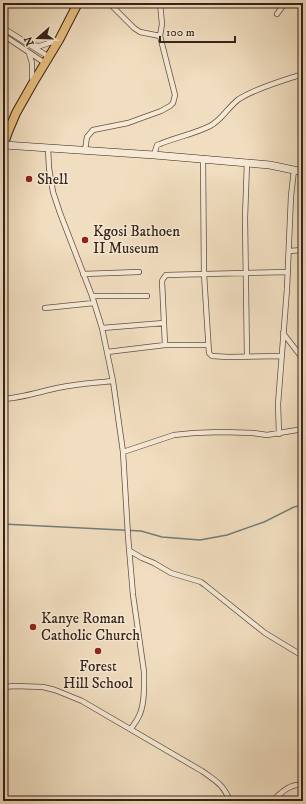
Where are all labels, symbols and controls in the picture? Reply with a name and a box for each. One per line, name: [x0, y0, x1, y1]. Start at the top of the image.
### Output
north arrow: [18, 18, 58, 58]
scale bar: [160, 18, 235, 44]
text: 100 m: [166, 25, 195, 40]
text: N: [21, 34, 38, 48]
place label: Shell: [37, 170, 68, 189]
marker: Shell: [24, 174, 34, 184]
place label: Kgosi Bathoen II Museum: [93, 222, 180, 258]
marker: Kgosi Bathoen II Museum: [80, 235, 90, 245]
place label: Kanye Roman Catholic Church: [41, 609, 140, 645]
marker: Kanye Roman Catholic Church: [28, 622, 38, 632]
marker: Forest Hill School: [93, 646, 103, 656]
place label: Forest Hill School: [63, 657, 133, 693]

